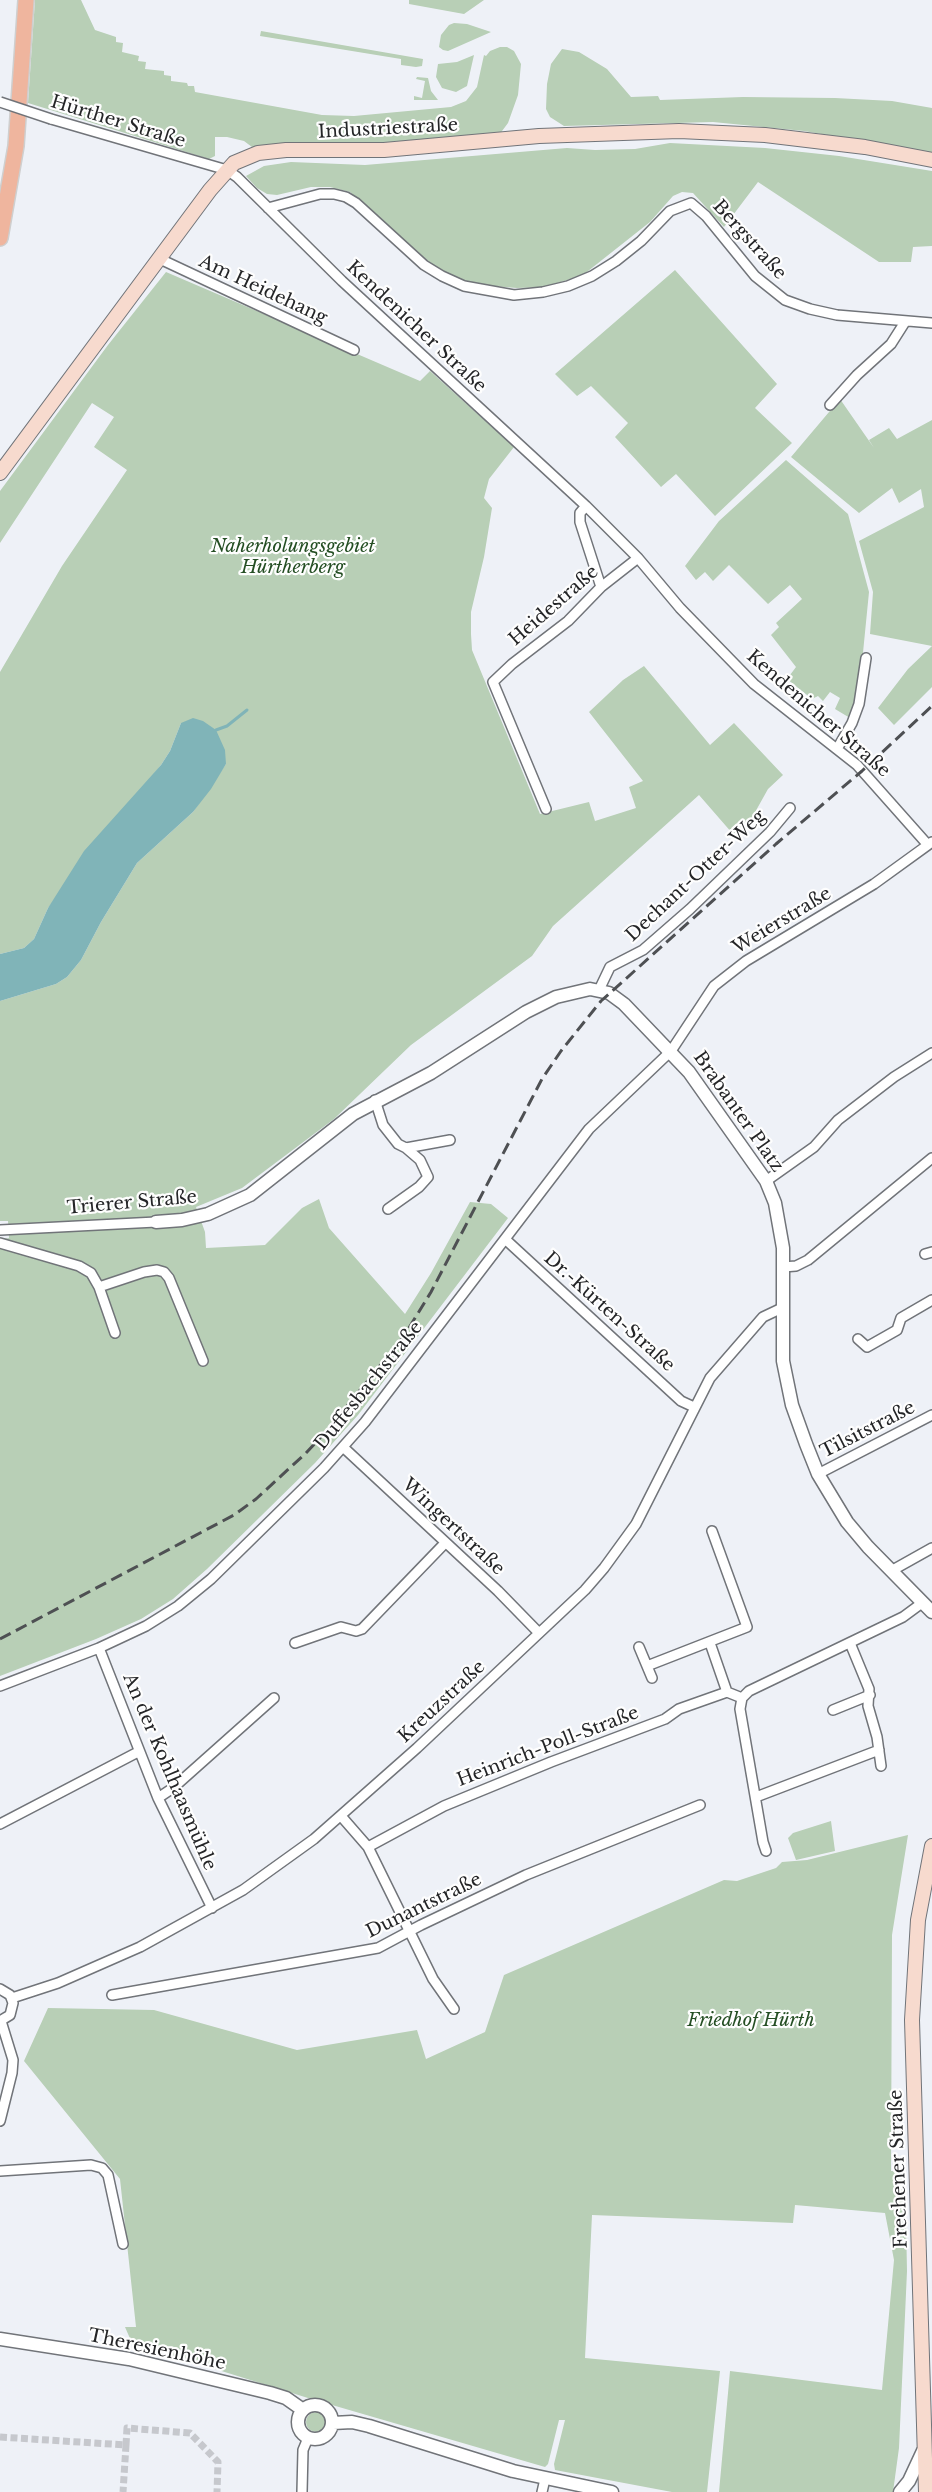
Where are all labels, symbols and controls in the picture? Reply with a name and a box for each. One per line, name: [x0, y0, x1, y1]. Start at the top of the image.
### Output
street label: Hürther Straße: [48, 91, 188, 153]
street label: Industriestraße: [317, 115, 459, 143]
street label: Bergstraße: [708, 196, 790, 284]
street label: Am Heidehang: [195, 251, 331, 329]
street label: Kendenicher Straße: [342, 257, 490, 397]
park label: Naherholungsgebiet Hürtherberg: [211, 536, 375, 578]
street label: Heidestraße: [505, 561, 603, 651]
street label: Kendenicher Straße: [742, 646, 894, 782]
street label: Dechant-Otter-Weg: [622, 806, 770, 946]
street label: Weierstraße: [729, 883, 835, 959]
street label: Brabanter Platz: [688, 1047, 788, 1177]
street label: Trierer Straße: [66, 1187, 198, 1219]
street label: Dr.-Kürten-Straße: [539, 1248, 679, 1376]
street label: Duffesbachstraße: [310, 1317, 428, 1455]
street label: Tilsitstraße: [817, 1397, 919, 1463]
street label: Wingertstraße: [397, 1474, 509, 1580]
street label: Kreuzstraße: [394, 1656, 490, 1748]
street label: An der Kohlhaasmühle: [118, 1670, 220, 1874]
street label: Heinrich-Poll-Straße: [454, 1702, 642, 1792]
street label: Dunantstraße: [363, 1869, 485, 1943]
park label: Friedhof Hürth: [687, 2010, 815, 2032]
street label: Frechener Straße: [885, 2089, 913, 2249]
street label: Theresienhöhe: [86, 2325, 228, 2375]

